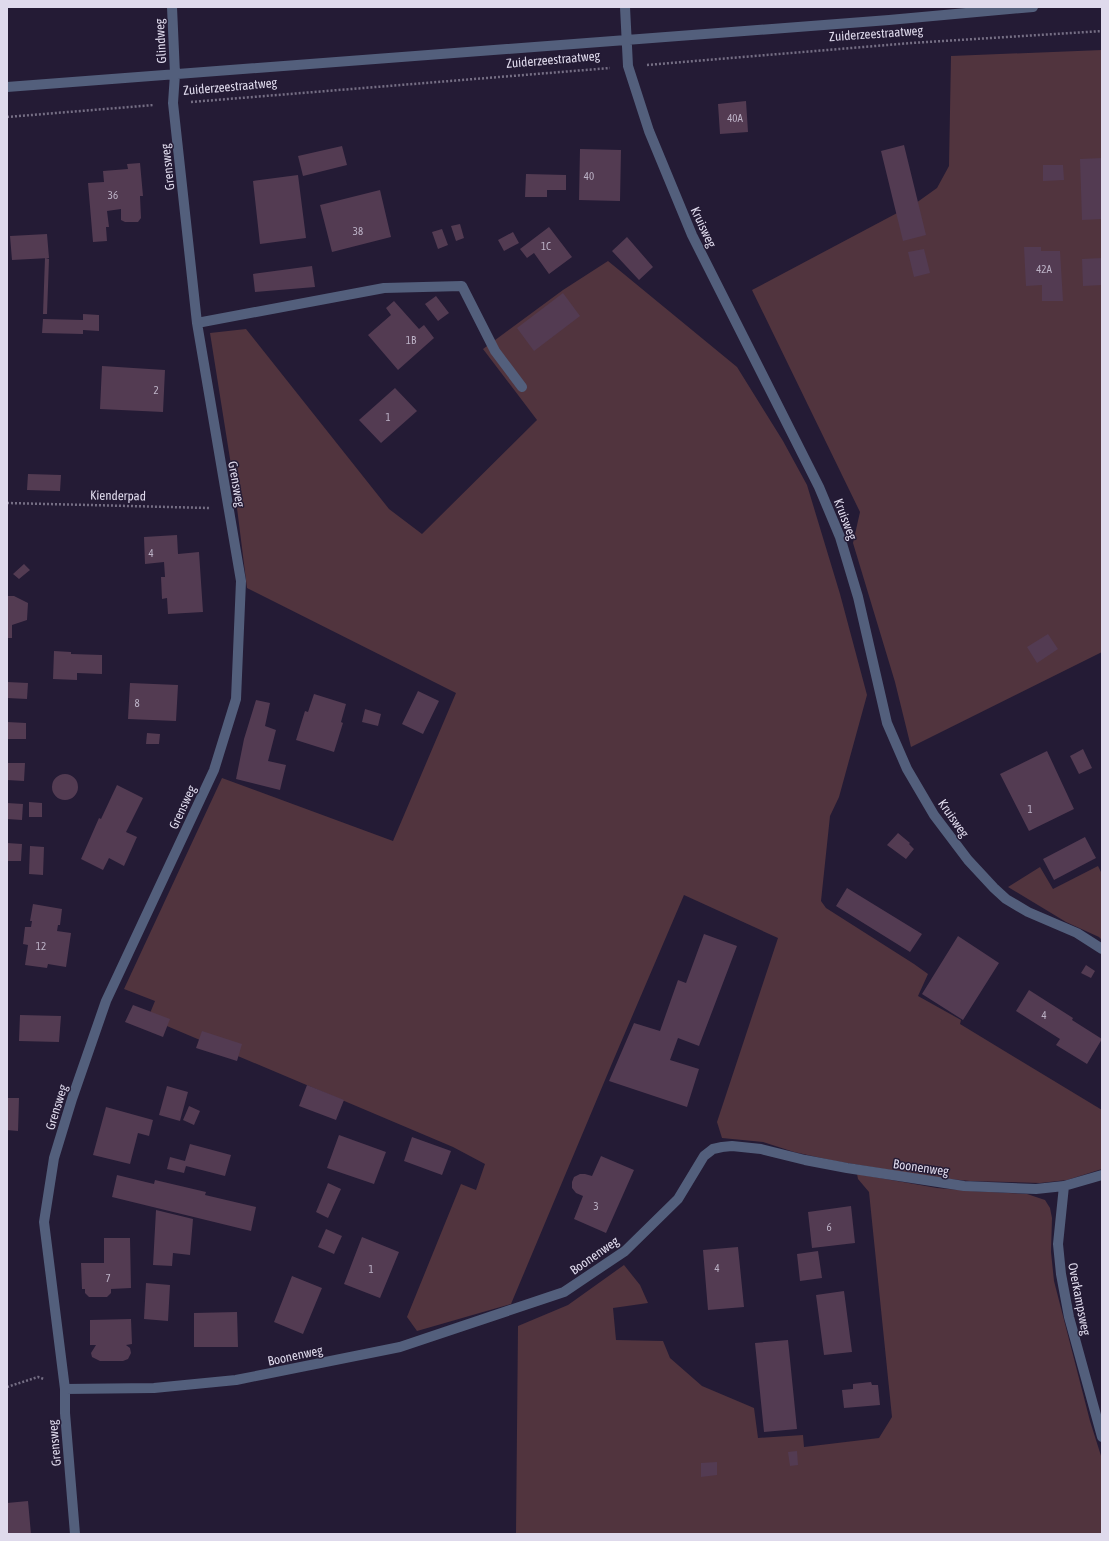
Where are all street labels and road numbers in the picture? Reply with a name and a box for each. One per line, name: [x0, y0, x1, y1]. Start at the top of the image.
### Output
street label: Glindweg: [152, 18, 169, 64]
street label: Zuiderzeestraatweg: [829, 23, 924, 44]
street label: Zuiderzeestraatweg: [505, 48, 601, 71]
street label: Zuiderzeestraatweg: [182, 75, 278, 98]
street label: Grensweg: [158, 143, 177, 191]
street label: Kruisweg: [688, 204, 720, 250]
street label: Grensweg: [225, 460, 248, 509]
street label: Kienderpad: [90, 488, 146, 503]
street label: Kruisweg: [831, 496, 860, 542]
street label: Grensweg: [166, 783, 199, 832]
street label: Kruisweg: [935, 796, 972, 841]
street label: Grensweg: [42, 1082, 71, 1132]
street label: Boonenweg: [892, 1156, 950, 1179]
street label: Boonenweg: [567, 1233, 622, 1278]
street label: Overkampsweg: [1065, 1262, 1094, 1337]
street label: Boonenweg: [266, 1342, 324, 1369]
street label: Grensweg: [45, 1419, 64, 1467]

